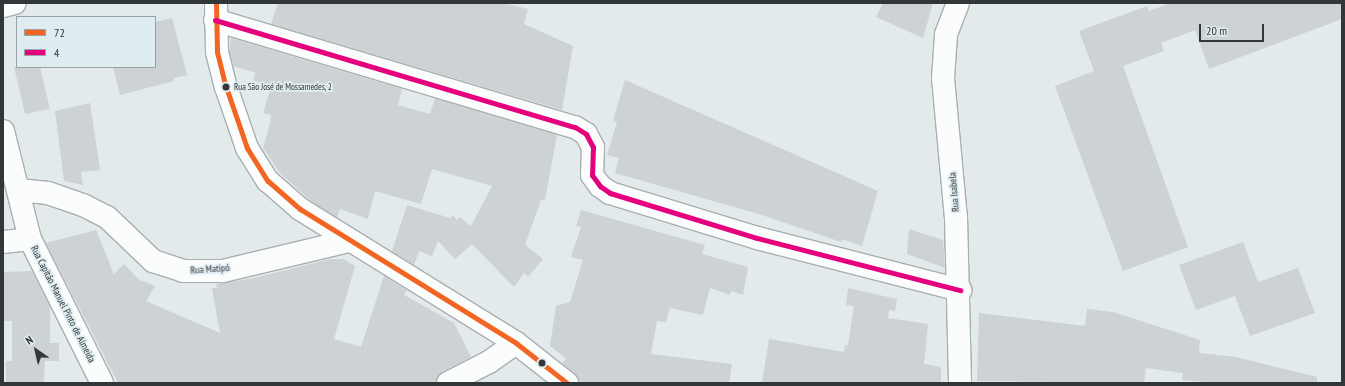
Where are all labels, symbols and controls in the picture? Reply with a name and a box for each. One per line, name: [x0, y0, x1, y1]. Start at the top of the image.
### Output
legend: [16, 16, 156, 68]
scale bar: [1201, 16, 1266, 42]
text: 20 m: [1206, 23, 1227, 38]
text: 72: [54, 25, 65, 40]
text: 4: [54, 45, 59, 60]
marker: Rua São José de Mossamedes, 2: [221, 82, 231, 92]
place label: Rua São José de Mossamedes, 2: [234, 82, 332, 92]
street label: Rua Isabela: [946, 172, 962, 212]
street label: Rua Capitão Manuel Pinto de Almeida: [28, 243, 98, 365]
street label: Rua Matipó: [190, 262, 230, 276]
north arrow: [16, 330, 56, 370]
text: N: [23, 333, 36, 348]
unlabelled marker: [537, 358, 547, 368]

